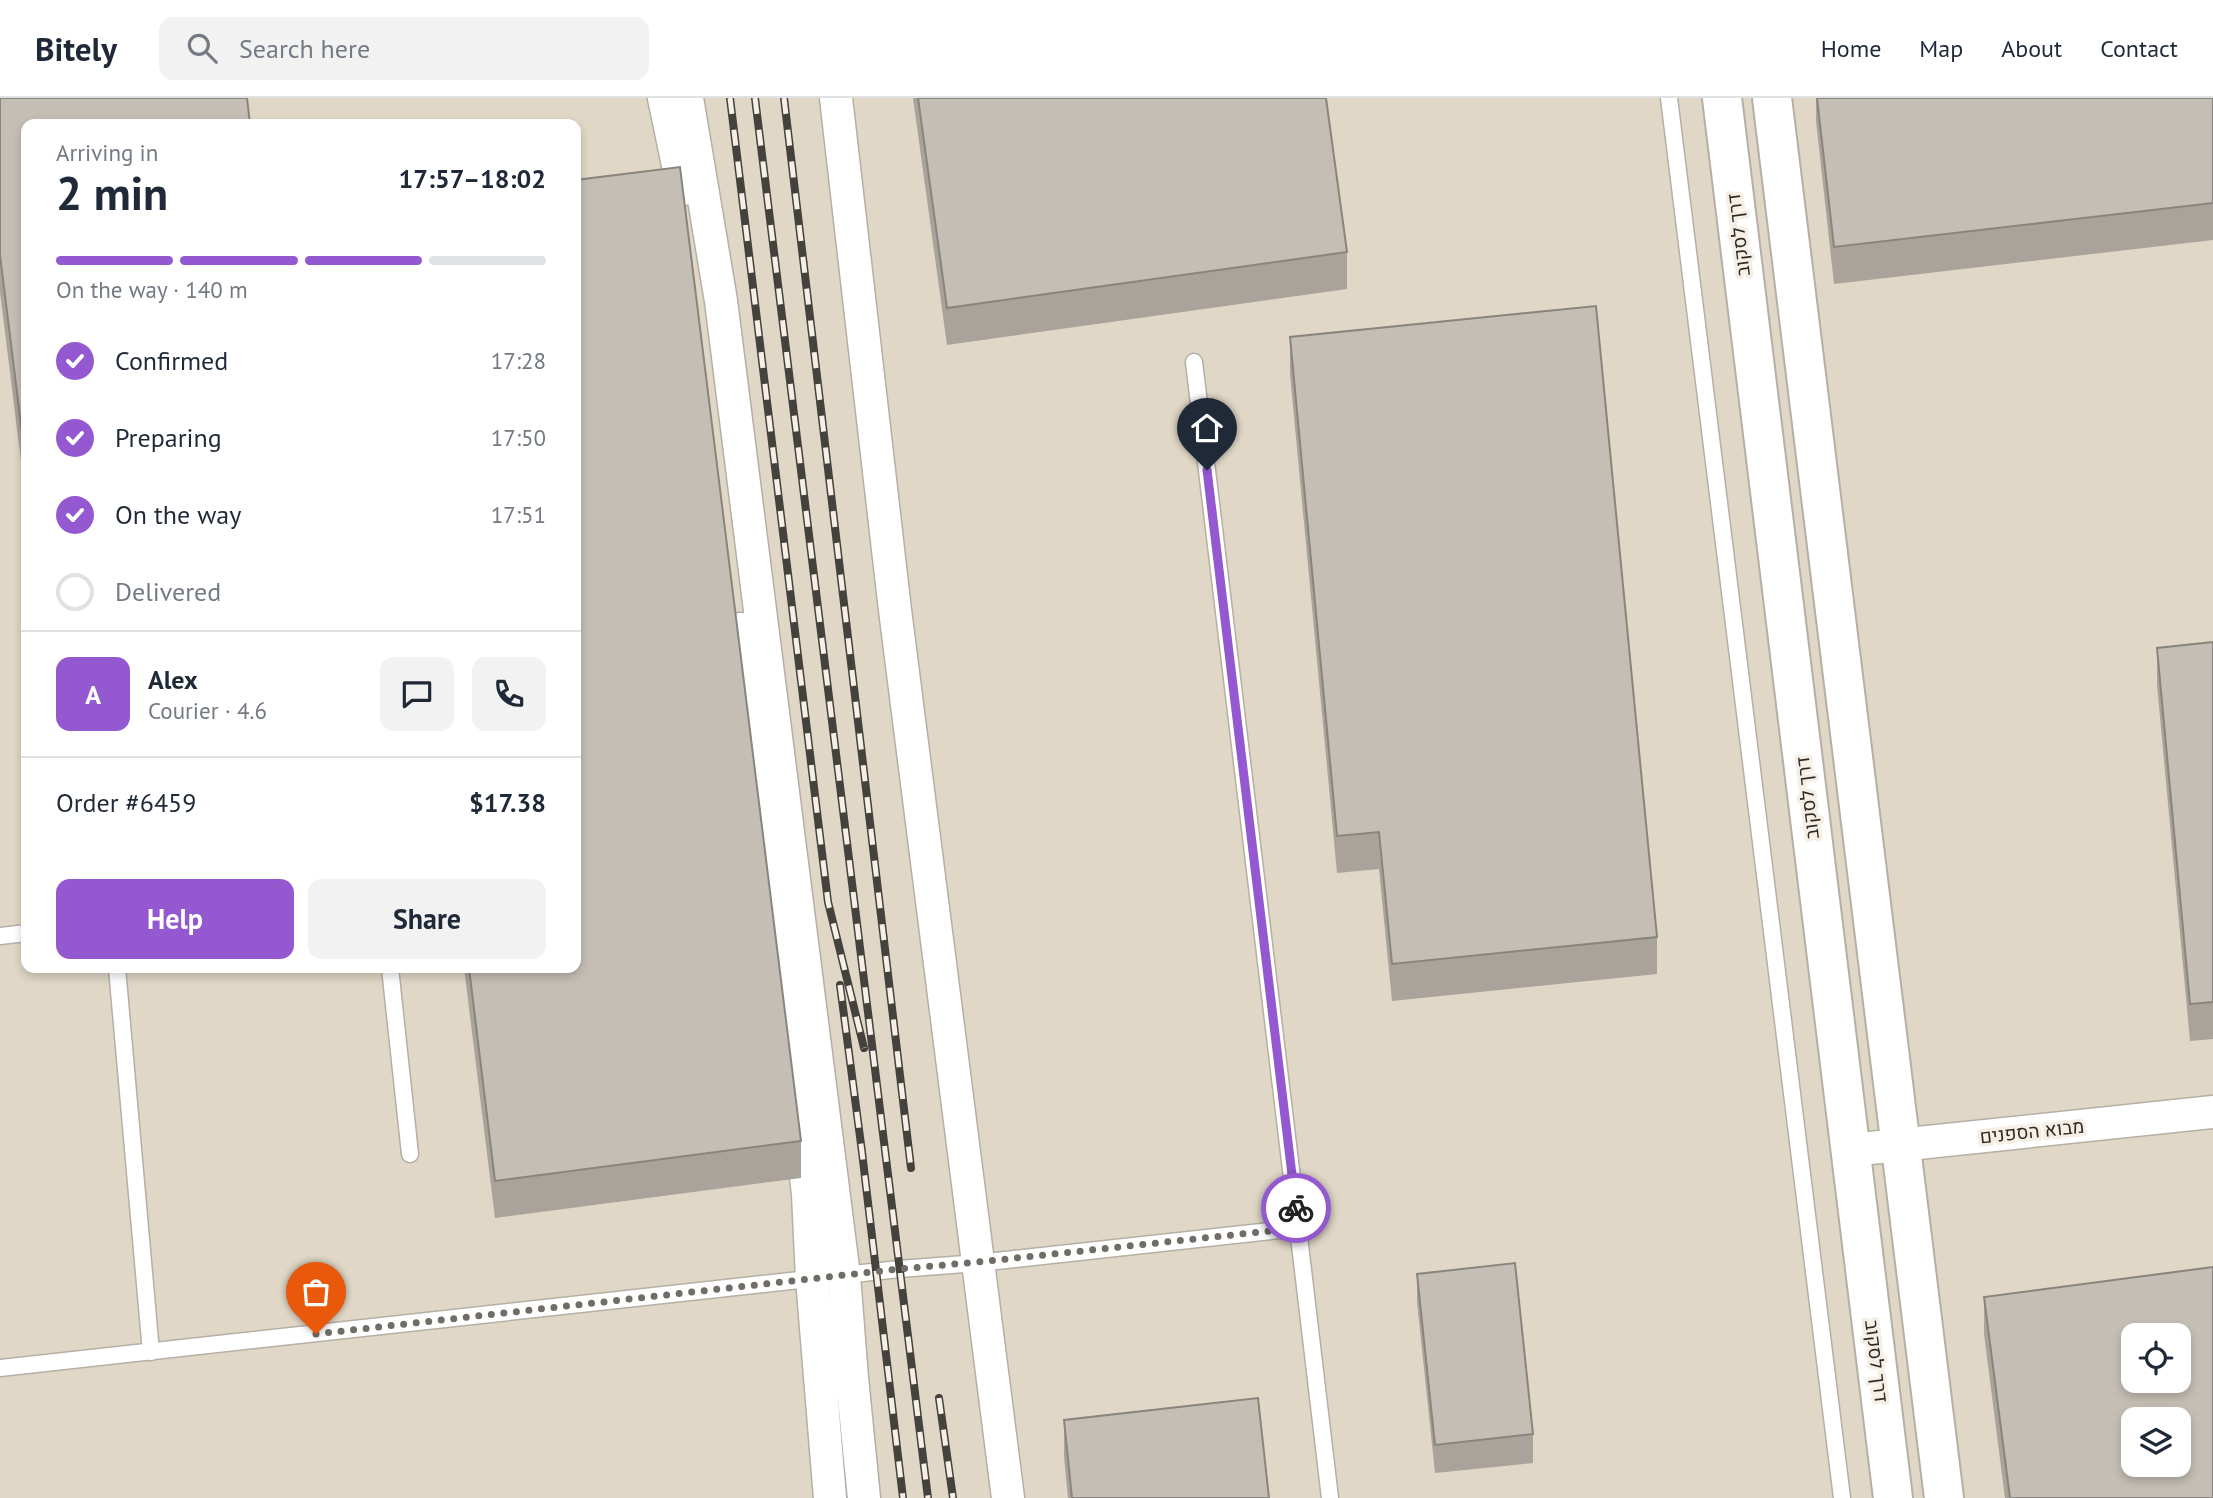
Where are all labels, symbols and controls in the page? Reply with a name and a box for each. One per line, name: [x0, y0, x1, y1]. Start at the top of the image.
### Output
search box: [159, 17, 649, 80]
text: Bitely: [35, 27, 117, 70]
icon: search: [183, 29, 221, 67]
text: Search here: [239, 32, 370, 65]
text: Home: [1821, 33, 1881, 64]
text: Map: [1919, 33, 1963, 64]
text: About: [2001, 33, 2062, 64]
text: Contact: [2100, 33, 2178, 64]
text: Arriving in: [56, 138, 158, 167]
text: 17:57–18:02: [399, 162, 546, 195]
text: 2 min: [56, 163, 168, 223]
street label: דרך לסקוב: [1721, 192, 1755, 278]
text: On the way · 140 m: [56, 275, 248, 304]
icon: check: [56, 342, 94, 380]
text: Confirmed: [115, 344, 228, 377]
text: 17:28: [491, 346, 546, 375]
pin: [1177, 398, 1237, 470]
icon: home: [1188, 409, 1226, 447]
icon: check: [56, 419, 94, 457]
text: Preparing: [115, 421, 222, 454]
text: 17:50: [491, 423, 546, 452]
icon: check: [56, 496, 94, 534]
text: On the way: [115, 498, 241, 531]
text: 17:51: [491, 500, 546, 529]
text: Delivered: [115, 575, 221, 608]
button: chat: [380, 657, 454, 731]
button: phone: [472, 657, 546, 731]
text: Alex: [148, 663, 198, 696]
text: A: [85, 678, 101, 711]
text: Courier · 4.6: [148, 696, 267, 725]
street label: דרך לסקוב: [1790, 755, 1824, 841]
text: Order #6459: [56, 786, 196, 819]
text: $17.38: [469, 786, 546, 819]
button: Help: [56, 879, 294, 959]
button: Share: [308, 879, 546, 959]
street label: מבוא הספנים: [1979, 1114, 2085, 1148]
courier: [1261, 1173, 1331, 1243]
icon: bike: [1277, 1189, 1315, 1227]
pin: [286, 1262, 346, 1334]
icon: bag: [297, 1273, 335, 1311]
street label: דרך לסקוב: [1860, 1318, 1894, 1404]
map controls: [2121, 1323, 2191, 1477]
button: locate: [2121, 1323, 2191, 1393]
button: layers: [2121, 1407, 2191, 1477]

